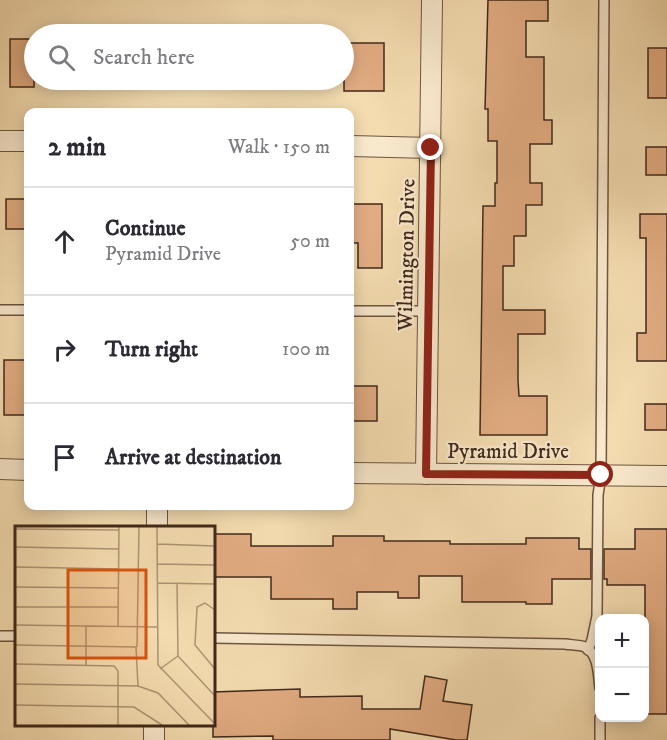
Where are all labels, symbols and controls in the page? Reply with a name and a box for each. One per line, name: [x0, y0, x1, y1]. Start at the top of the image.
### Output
search box: [24, 24, 354, 90]
icon: search: [45, 41, 78, 74]
text: Search here: [93, 44, 195, 71]
text: 2 min: [48, 131, 106, 164]
route end: [417, 134, 443, 160]
text: Walk · 150 m: [228, 135, 330, 160]
street label: Wilmington Drive: [393, 178, 421, 332]
text: Continue: [105, 215, 186, 242]
icon: ahead: [48, 225, 81, 258]
text: 50 m: [290, 229, 330, 254]
text: Pyramid Drive: [105, 242, 221, 267]
icon: right: [48, 333, 81, 366]
text: Turn right: [105, 336, 198, 363]
text: 100 m: [282, 337, 330, 362]
street label: Pyramid Drive: [447, 439, 569, 465]
icon: arrive: [48, 441, 81, 474]
text: Arrive at destination: [105, 444, 282, 471]
route start: [587, 461, 613, 487]
inset map: [15, 526, 214, 725]
map controls: [595, 614, 649, 722]
button: +: [595, 614, 649, 668]
button: −: [595, 668, 649, 722]

